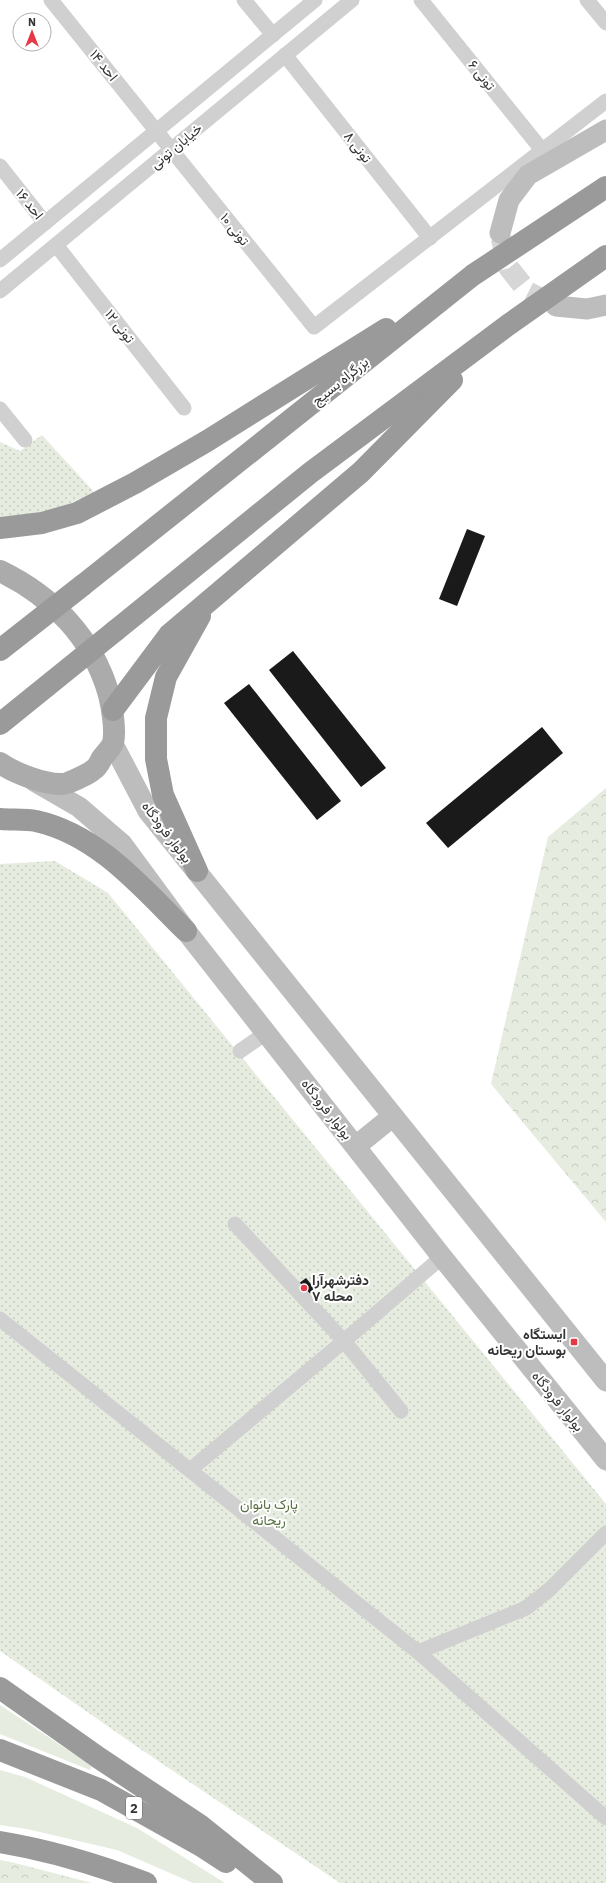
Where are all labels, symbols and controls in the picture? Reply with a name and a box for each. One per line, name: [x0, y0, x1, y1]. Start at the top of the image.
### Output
north arrow: [12, 12, 52, 52]
text: N: [28, 15, 36, 29]
street label: احد ۱۴: [86, 46, 122, 84]
street label: تونی ۶: [464, 56, 500, 94]
street label: خیابان تونی: [146, 119, 206, 173]
street label: تونی ۸: [340, 128, 376, 166]
street label: احد ۱۶: [12, 185, 48, 223]
street label: تونی ۱۰: [216, 209, 254, 249]
street label: تونی ۱۲: [101, 305, 139, 347]
street label: بزرگراه بسیج: [308, 353, 373, 411]
street label: بولوار فرودگاه: [138, 798, 196, 866]
street label: بولوار فرودگاه: [298, 1075, 356, 1143]
place label: دفترشهرآرا محله ۷: [312, 1271, 369, 1305]
marker: دفترشهرآرا محله ۷: [299, 1283, 309, 1293]
place label: ایستگاه بوستان ریحانه: [487, 1325, 566, 1359]
marker: ایستگاه بوستان ریحانه: [569, 1337, 579, 1347]
street label: بولوار فرودگاه: [528, 1367, 588, 1435]
park label: پارک بانوان ریحانه: [240, 1495, 298, 1529]
road number: 2: [126, 1797, 142, 1819]

